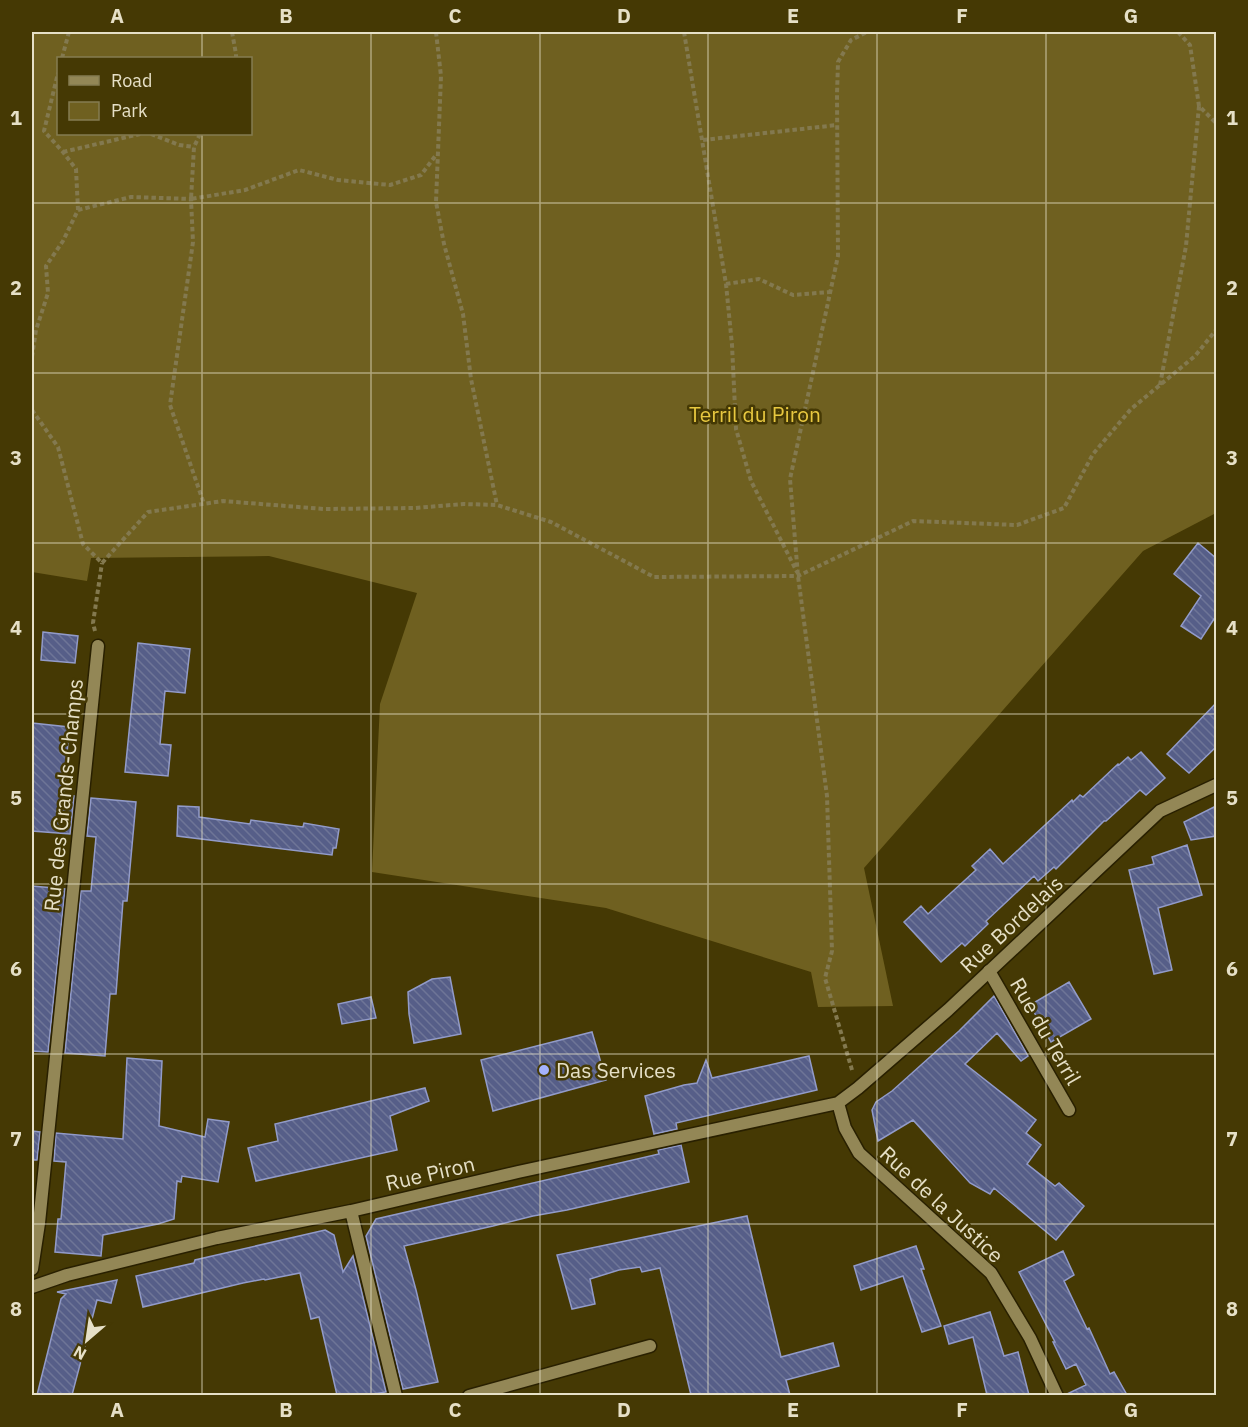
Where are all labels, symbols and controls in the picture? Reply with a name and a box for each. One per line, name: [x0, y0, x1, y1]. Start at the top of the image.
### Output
text: A: [110, 2, 124, 29]
text: B: [279, 2, 293, 29]
text: C: [448, 2, 462, 29]
text: D: [617, 2, 631, 29]
text: E: [787, 2, 799, 29]
text: F: [956, 2, 968, 29]
text: G: [1124, 2, 1138, 29]
legend: [57, 57, 252, 135]
text: Road: [111, 69, 152, 92]
text: Park: [111, 99, 148, 122]
text: 1: [10, 104, 22, 131]
text: 1: [1226, 104, 1238, 131]
text: 2: [10, 274, 22, 301]
text: 2: [1226, 274, 1238, 301]
park label: Terril du Piron: [689, 400, 821, 428]
text: 3: [10, 444, 22, 471]
text: 3: [1226, 444, 1238, 471]
text: 4: [10, 614, 22, 641]
text: 4: [1226, 614, 1238, 641]
street label: Rue des Grands-Champs: [37, 677, 89, 913]
text: 5: [10, 784, 22, 811]
text: 5: [1226, 784, 1238, 811]
street label: Rue Bordelais: [954, 869, 1068, 979]
text: 6: [10, 955, 22, 982]
text: 6: [1226, 955, 1238, 982]
street label: Rue du Terril: [1004, 972, 1088, 1090]
place label: Das Services: [556, 1056, 676, 1084]
marker: Das Services: [537, 1063, 551, 1077]
text: 7: [10, 1125, 22, 1152]
text: 7: [1226, 1125, 1238, 1152]
street label: Rue de la Justice: [874, 1139, 1010, 1269]
street label: Rue Piron: [382, 1149, 478, 1197]
text: 8: [10, 1295, 22, 1322]
text: 8: [1226, 1295, 1238, 1322]
north arrow: [57, 1310, 117, 1370]
text: N: [70, 1342, 90, 1365]
text: A: [110, 1396, 124, 1423]
text: B: [279, 1396, 293, 1423]
text: C: [448, 1396, 462, 1423]
text: D: [617, 1396, 631, 1423]
text: E: [787, 1396, 799, 1423]
text: F: [956, 1396, 968, 1423]
text: G: [1124, 1396, 1138, 1423]

